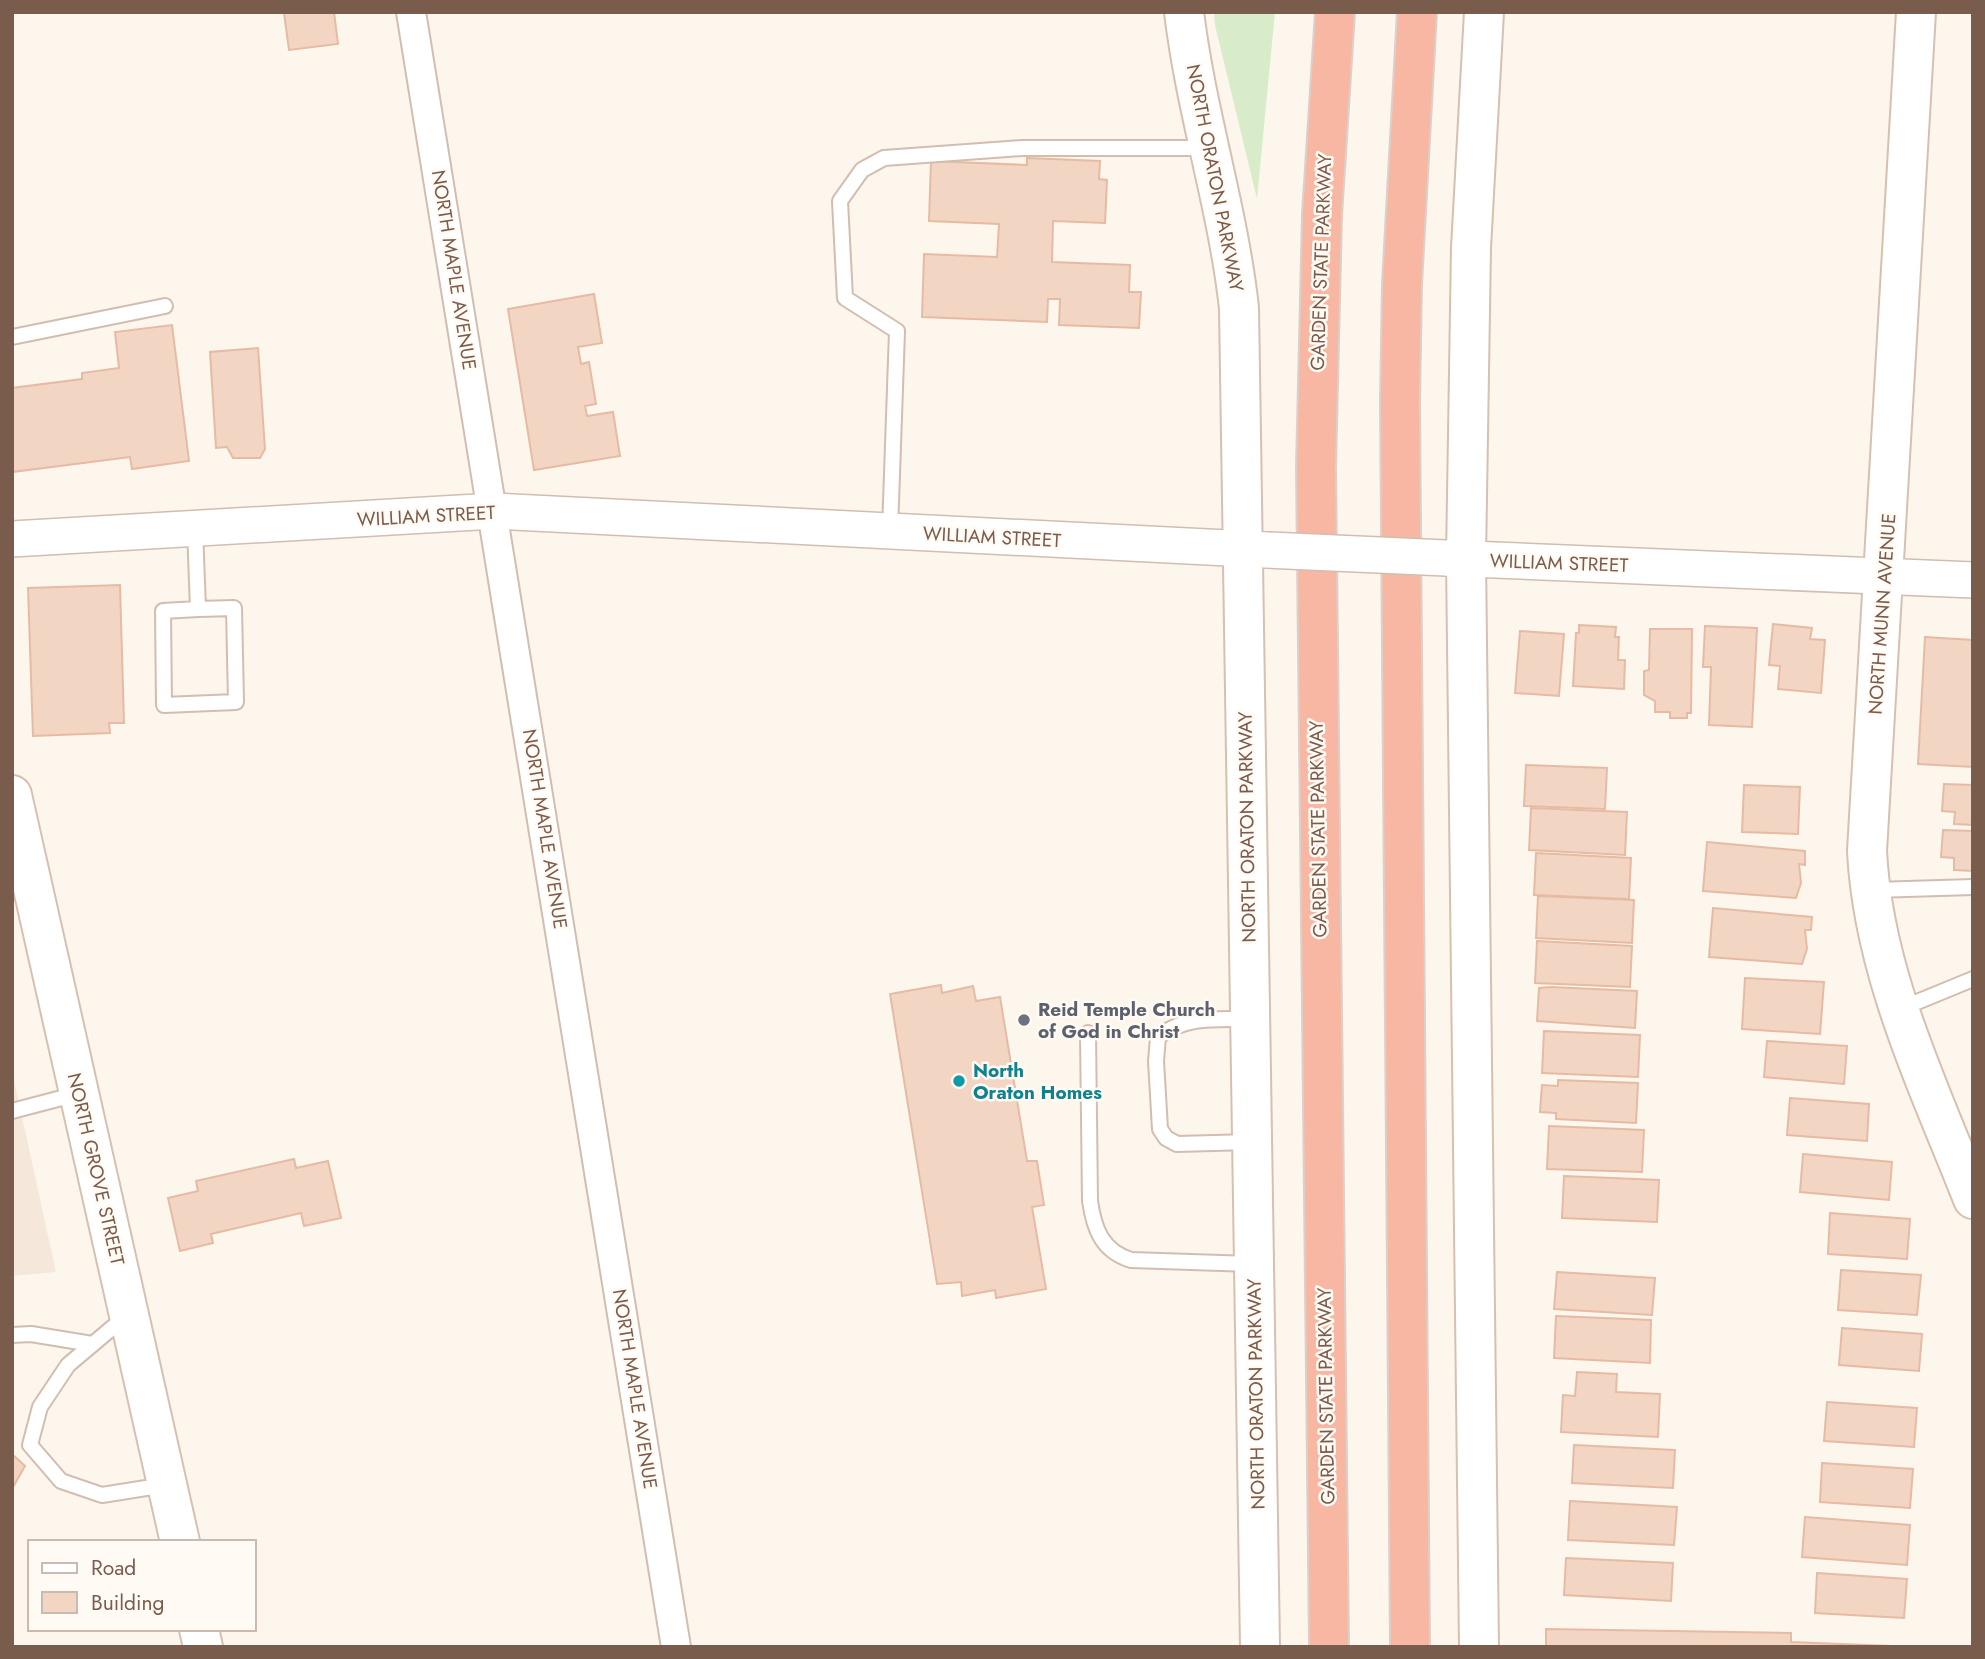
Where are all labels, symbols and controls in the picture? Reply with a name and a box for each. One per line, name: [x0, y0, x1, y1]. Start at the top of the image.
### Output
street label: NORTH ORATON PARKWAY: [1180, 62, 1250, 294]
street label: GARDEN STATE PARKWAY: [1304, 153, 1338, 371]
street label: NORTH MAPLE AVENUE: [425, 168, 483, 372]
street label: WILLIAM STREET: [356, 499, 496, 533]
street label: NORTH MUNN AVENUE: [1862, 512, 1902, 716]
street label: WILLIAM STREET: [922, 520, 1062, 554]
street label: WILLIAM STREET: [1489, 547, 1629, 579]
street label: NORTH ORATON PARKWAY: [1231, 711, 1263, 943]
street label: GARDEN STATE PARKWAY: [1303, 720, 1333, 938]
street label: NORTH MAPLE AVENUE: [516, 727, 574, 931]
place label: Reid Temple Church of God in Christ: [1038, 996, 1215, 1045]
marker: Reid Temple Church of God in Christ: [1016, 1012, 1032, 1028]
place label: North Oraton Homes: [973, 1057, 1102, 1106]
street label: NORTH GROVE STREET: [61, 1070, 131, 1268]
marker: North Oraton Homes: [951, 1073, 967, 1089]
street label: NORTH ORATON PARKWAY: [1240, 1278, 1272, 1510]
street label: NORTH MAPLE AVENUE: [606, 1287, 664, 1491]
street label: GARDEN STATE PARKWAY: [1311, 1287, 1341, 1505]
legend: [28, 1540, 256, 1631]
text: Road: [91, 1553, 136, 1583]
text: Building: [91, 1588, 164, 1618]

